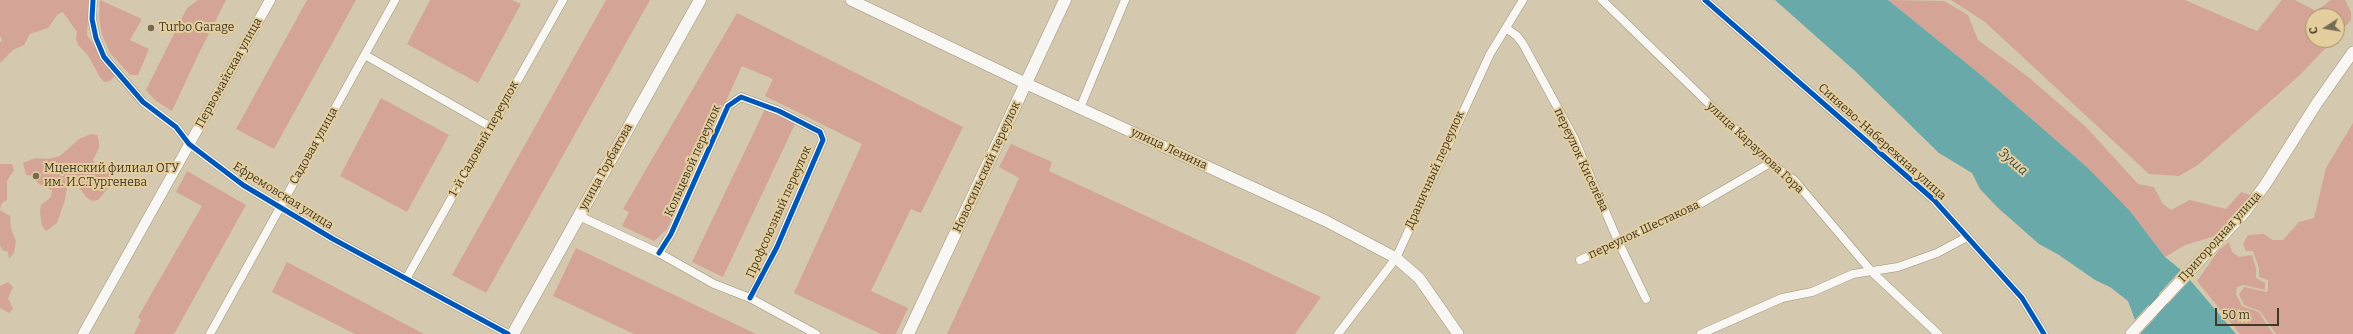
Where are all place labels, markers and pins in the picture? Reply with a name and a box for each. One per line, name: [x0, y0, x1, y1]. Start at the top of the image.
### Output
place label: Turbo Garage: [159, 21, 234, 35]
marker: Turbo Garage: [146, 23, 156, 33]
place label: Мценский филиал ОГУ им. И.С.Тургенева: [44, 162, 179, 190]
marker: Мценский филиал ОГУ им. И.С.Тургенева: [31, 171, 41, 181]

